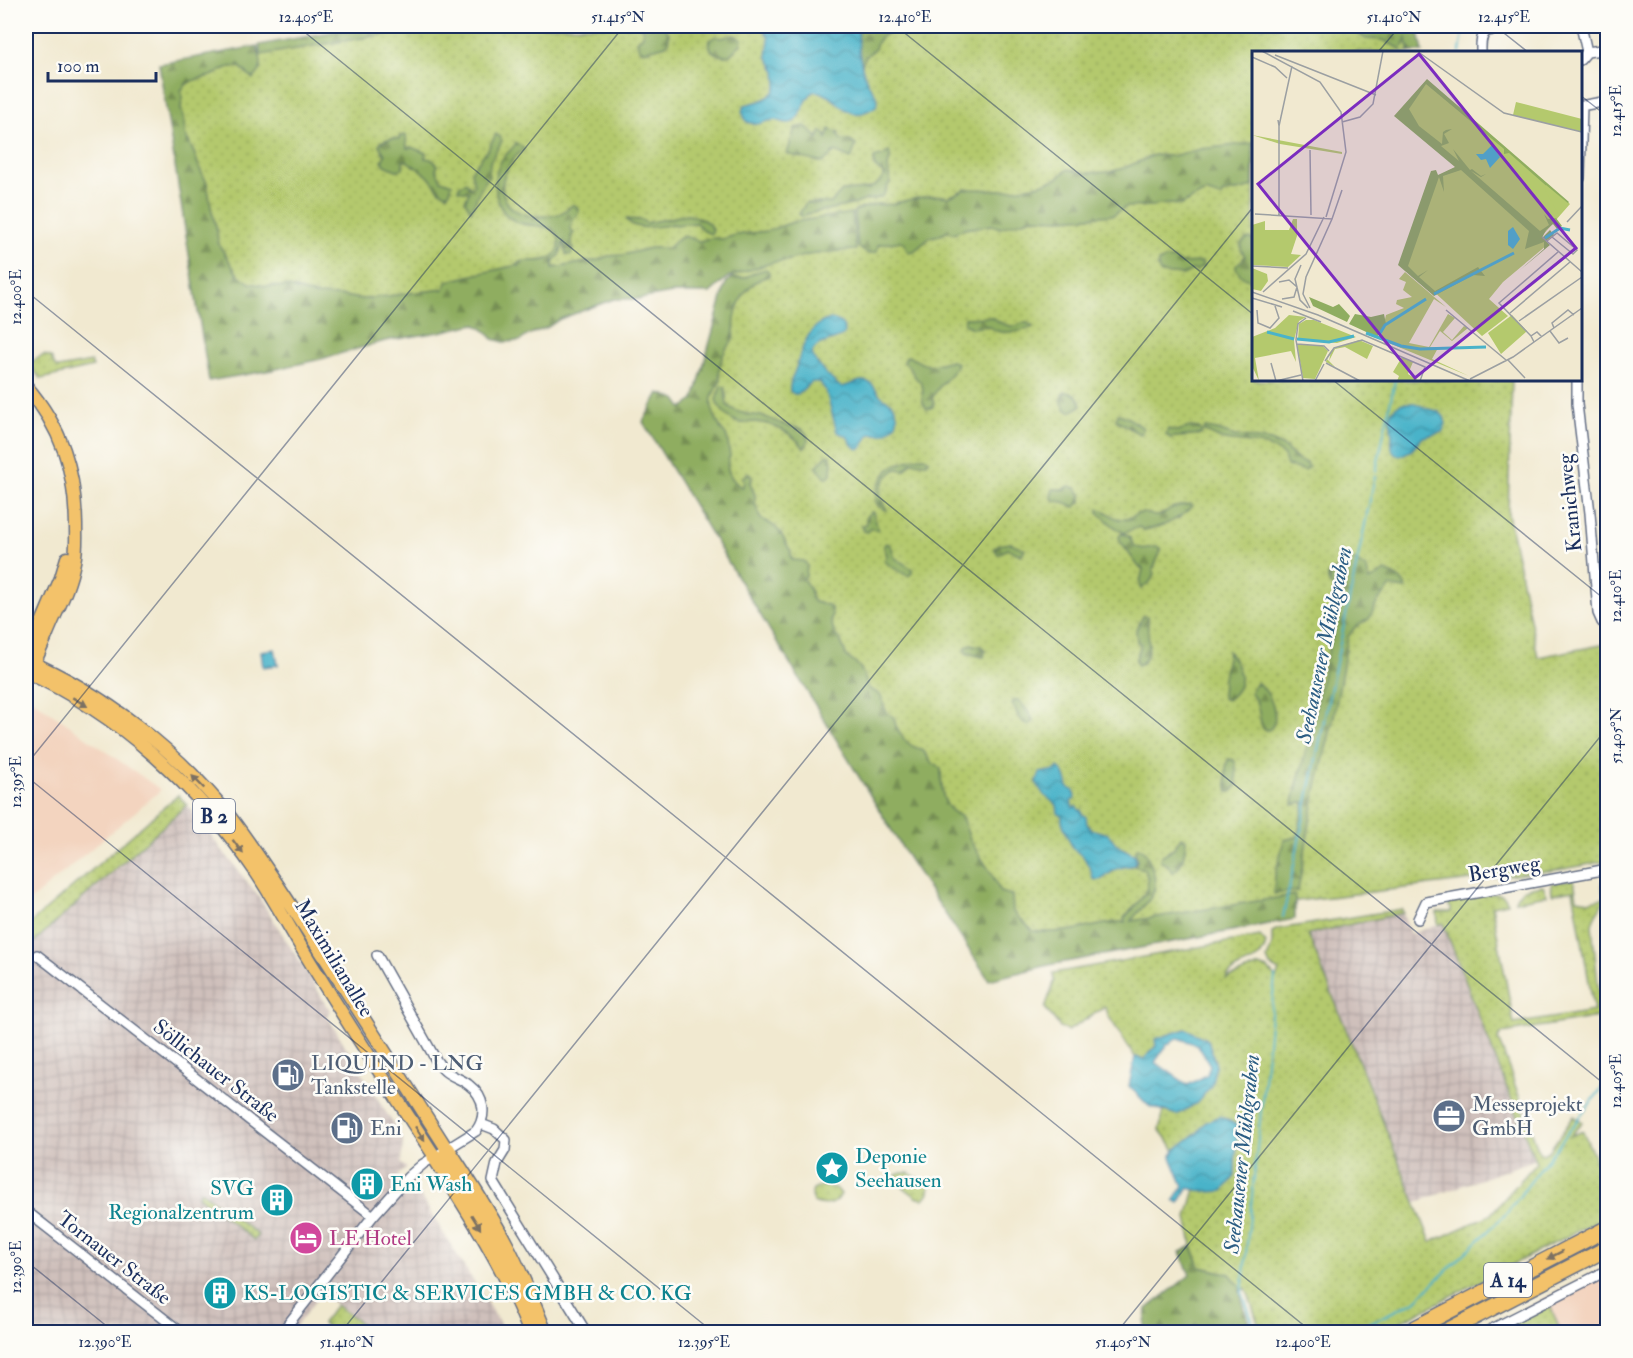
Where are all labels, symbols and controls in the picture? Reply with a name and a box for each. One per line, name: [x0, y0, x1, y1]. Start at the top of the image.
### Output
text: 12.405°E: [279, 8, 333, 27]
text: 51.415°N: [591, 8, 645, 27]
text: 12.410°E: [878, 8, 932, 27]
text: 51.410°N: [1367, 8, 1422, 27]
text: 12.415°E: [1478, 8, 1530, 27]
scale bar: [48, 45, 156, 83]
inset map: [1252, 51, 1582, 381]
text: 100 m: [57, 55, 100, 78]
text: 12.415°E: [1607, 85, 1626, 137]
text: 12.400°E: [7, 269, 26, 325]
street label: Kranichweg: [1551, 452, 1589, 553]
water label: Seehausener Mühlgraben: [1289, 544, 1359, 747]
text: 12.410°E: [1607, 569, 1626, 623]
one-way arrow: [72, 696, 88, 707]
text: 51.405°N: [1607, 707, 1626, 764]
text: 12.395°E: [7, 756, 26, 808]
one-way arrow: [192, 776, 206, 790]
road number: B 2: [193, 799, 235, 833]
one-way arrow: [231, 840, 243, 855]
street label: Bergweg: [1466, 849, 1543, 889]
street label: Maximilianallee: [288, 894, 380, 1022]
street label: Söllichauer Straße: [147, 1013, 285, 1129]
place label: LIQUIND - LNG Tankstelle: [311, 1050, 483, 1101]
water label: Seehausener Mühlgraben: [1218, 1053, 1266, 1256]
text: 12.405°E: [1607, 1054, 1626, 1108]
fuel station icon: LIQUIND - LNG Tankstelle: [270, 1057, 306, 1093]
place label: Messeprojekt GmbH: [1472, 1091, 1583, 1142]
office icon: Messeprojekt GmbH: [1431, 1098, 1467, 1134]
fuel station icon: Eni: [329, 1110, 365, 1146]
place label: Eni: [370, 1115, 402, 1142]
one-way arrow: [414, 1126, 425, 1142]
place label: Deponie Seehausen: [855, 1143, 942, 1194]
place icon: Deponie Seehausen: [814, 1150, 850, 1186]
building icon: Eni Wash: [349, 1166, 385, 1202]
place label: Eni Wash: [390, 1171, 472, 1198]
place label: SVG Regionalzentrum: [108, 1175, 254, 1226]
building icon: SVG Regionalzentrum: [259, 1182, 295, 1218]
street label: Tornauer Straße: [52, 1205, 177, 1311]
one-way arrow: [470, 1214, 481, 1230]
hotel icon: LE Hotel: [288, 1220, 324, 1256]
place label: LE Hotel: [329, 1225, 412, 1252]
text: 12.390°E: [7, 1240, 26, 1294]
one-way arrow: [1547, 1250, 1564, 1260]
road number: A 14: [1484, 1263, 1532, 1297]
building icon: KS-LOGISTIC & SERVICES GMBH & CO. KG: [202, 1275, 238, 1311]
place label: KS-LOGISTIC & SERVICES GMBH & CO. KG: [243, 1280, 692, 1307]
text: 12.390°E: [78, 1333, 132, 1352]
text: 51.410°N: [320, 1333, 375, 1352]
text: 12.395°E: [678, 1333, 730, 1352]
text: 51.405°N: [1095, 1333, 1152, 1352]
text: 12.400°E: [1275, 1333, 1331, 1352]

